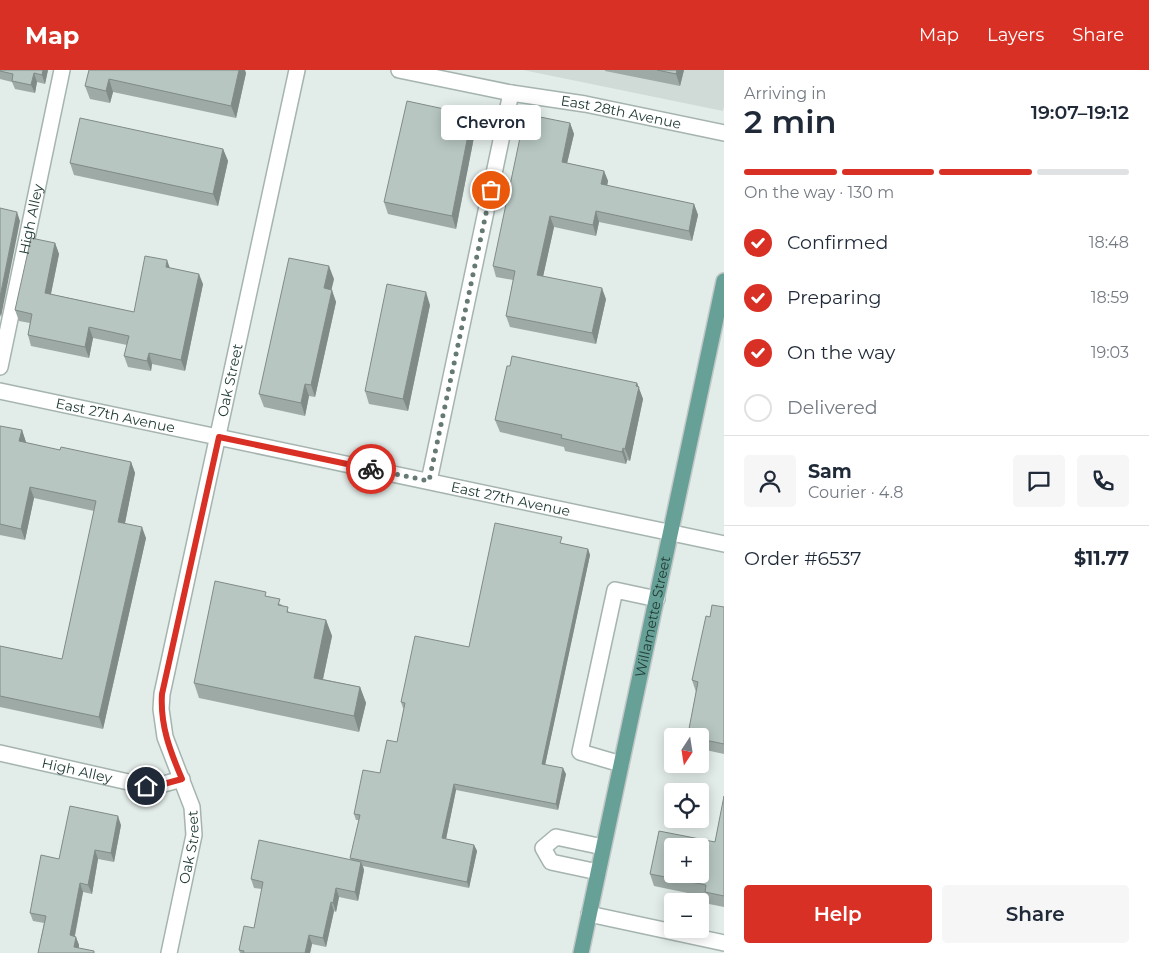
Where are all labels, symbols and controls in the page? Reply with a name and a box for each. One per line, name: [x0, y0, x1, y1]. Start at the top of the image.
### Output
text: Map: [25, 21, 79, 50]
text: Map: [919, 24, 959, 46]
text: Layers: [987, 24, 1044, 46]
text: Share: [1072, 24, 1124, 46]
text: Arriving in: [744, 84, 826, 103]
street label: East 28th Avenue: [560, 92, 683, 133]
text: 19:07–19:12: [1031, 101, 1129, 124]
text: 2 min: [744, 102, 836, 141]
callout: Chevron: [441, 105, 541, 140]
text: Chevron: [456, 113, 526, 132]
pin: [470, 169, 512, 211]
icon: bag: [477, 176, 505, 204]
street label: High Alley: [15, 182, 47, 256]
text: On the way · 130 m: [744, 183, 894, 202]
icon: check: [744, 229, 772, 257]
text: Confirmed: [787, 231, 888, 254]
text: 18:48: [1089, 233, 1129, 252]
icon: check: [744, 284, 772, 312]
text: Preparing: [787, 286, 882, 309]
text: 18:59: [1091, 288, 1129, 307]
icon: check: [744, 339, 772, 367]
text: On the way: [787, 341, 895, 364]
street label: Oak Street: [213, 342, 247, 419]
text: 19:03: [1091, 343, 1129, 362]
street label: East 27th Avenue: [54, 394, 177, 437]
text: Delivered: [787, 396, 878, 419]
courier: [346, 444, 396, 494]
icon: bike: [357, 455, 385, 483]
button: person: [744, 455, 796, 507]
button: chat: [1013, 455, 1065, 507]
button: phone: [1077, 455, 1129, 507]
text: Sam: [808, 460, 852, 483]
street label: East 27th Avenue: [449, 478, 572, 520]
text: Courier · 4.8: [808, 483, 904, 502]
text: Order #6537: [744, 547, 861, 570]
text: $11.77: [1074, 547, 1129, 570]
street label: Willamette Street: [631, 554, 674, 679]
north arrow: [664, 728, 709, 772]
map controls: [664, 728, 709, 938]
street label: High Alley: [40, 754, 114, 787]
pin: [125, 765, 167, 807]
icon: home: [132, 772, 160, 800]
button: locate: [664, 783, 709, 828]
street label: Oak Street: [175, 810, 203, 886]
button: +: [664, 838, 709, 883]
button: Help: [744, 885, 932, 943]
button: Share: [942, 885, 1129, 943]
button: −: [664, 893, 709, 938]

